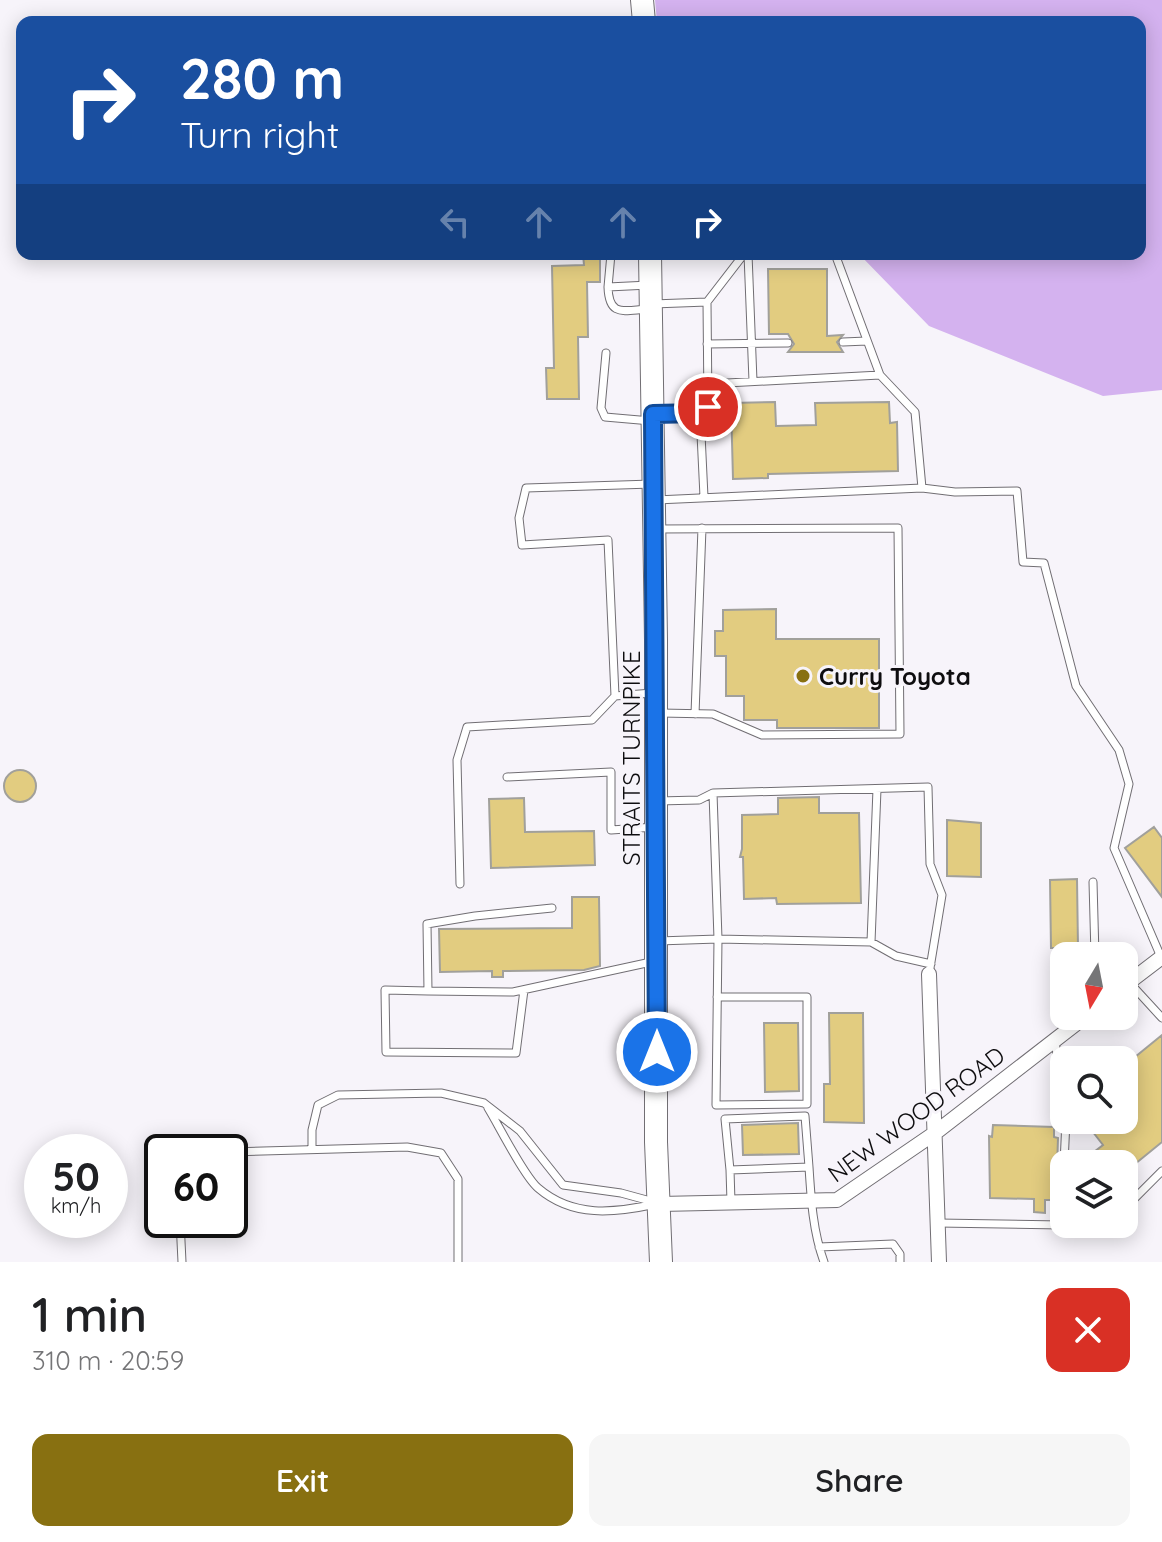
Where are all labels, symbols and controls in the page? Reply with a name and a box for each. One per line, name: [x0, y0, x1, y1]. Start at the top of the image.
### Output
text: 280 m: [180, 43, 344, 113]
icon: right: [48, 48, 152, 152]
text: Turn right: [180, 112, 339, 157]
icon: left: [433, 200, 477, 244]
icon: ahead: [517, 200, 561, 244]
icon: ahead: [601, 200, 645, 244]
icon: right: [685, 200, 729, 244]
pin: [674, 373, 742, 441]
icon: arrive: [686, 385, 730, 429]
street label: STRAITS TURNPIKE: [616, 650, 646, 866]
place label: Curry Toyota: [819, 661, 971, 691]
marker: Curry Toyota: [794, 667, 812, 685]
north arrow: [1050, 942, 1138, 1030]
map controls: [1050, 942, 1138, 1238]
position arrow: [615, 1010, 699, 1094]
street label: NEW WOOD ROAD: [822, 1040, 1010, 1188]
button: search: [1050, 1046, 1138, 1134]
speed limit sign: 60: [144, 1134, 248, 1238]
button: layers: [1050, 1150, 1138, 1238]
text: 50: [52, 1151, 100, 1201]
text: km/h: [51, 1193, 101, 1218]
text: 1 min: [32, 1284, 147, 1344]
button: close: [1046, 1288, 1130, 1372]
text: 310 m · 20:59: [32, 1344, 184, 1377]
button: Exit: [32, 1434, 573, 1526]
button: Share: [589, 1434, 1130, 1526]

